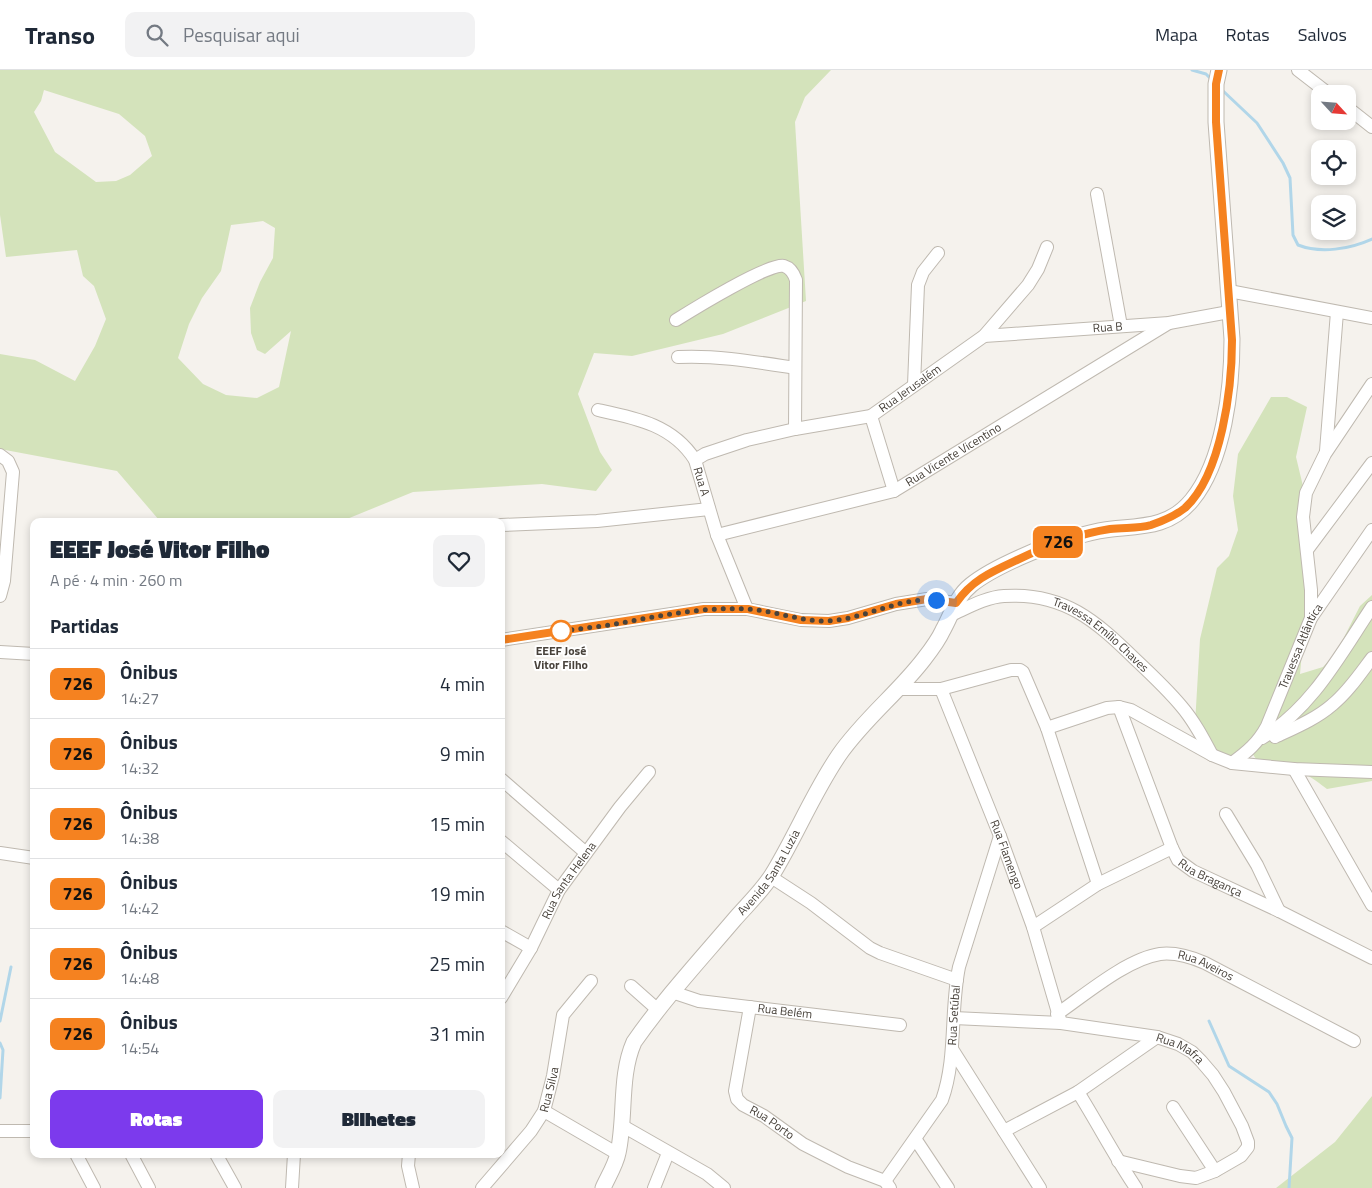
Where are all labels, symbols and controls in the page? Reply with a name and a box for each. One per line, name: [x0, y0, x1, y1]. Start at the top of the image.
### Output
search box: [125, 12, 475, 57]
text: Transo: [25, 17, 95, 53]
text: Pesquisar aqui: [183, 20, 300, 49]
icon: search: [143, 21, 171, 49]
text: Mapa: [1155, 21, 1198, 48]
text: Rotas: [1226, 21, 1270, 48]
text: Salvos: [1298, 21, 1347, 48]
north arrow: [1311, 85, 1356, 130]
map controls: [1311, 85, 1356, 240]
button: locate: [1311, 140, 1356, 185]
button: layers: [1311, 195, 1356, 240]
street label: Rua B: [1092, 316, 1123, 337]
street label: Rua Jerusalém: [874, 359, 945, 417]
street label: Rua Vicente Vicentino: [901, 418, 1005, 491]
street label: Rua A: [689, 465, 715, 498]
line badge: 726: [1029, 526, 1087, 558]
text: 726: [1043, 528, 1073, 555]
text: EEEF José Vitor Filho: [50, 531, 269, 567]
button: heart: [433, 535, 485, 587]
text: A pé · 4 min · 260 m: [50, 568, 182, 592]
your location: [924, 588, 949, 613]
street label: Travessa Emílio Chaves: [1051, 592, 1154, 677]
street label: Travessa Atlântica: [1273, 599, 1327, 692]
text: Partidas: [50, 611, 119, 640]
marker: EEEF José Vitor Filho: [550, 620, 572, 642]
place label: EEEF José Vitor Filho: [534, 641, 588, 674]
text: Ônibus: [120, 657, 178, 686]
text: 4 min: [440, 669, 485, 698]
text: 726: [62, 670, 93, 697]
text: 14:27: [120, 686, 159, 710]
text: Ônibus: [120, 727, 178, 756]
text: 9 min: [440, 739, 485, 768]
text: 726: [62, 740, 93, 767]
text: 14:32: [120, 756, 159, 780]
text: Ônibus: [120, 797, 178, 826]
text: 15 min: [429, 809, 485, 838]
text: 726: [62, 810, 93, 837]
street label: Rua Flamengo: [985, 817, 1028, 892]
text: 14:38: [120, 826, 159, 850]
street label: Avenida Santa Luzia: [733, 826, 805, 919]
street label: Rua Santa Helena: [536, 837, 601, 922]
street label: Rua Bragança: [1174, 853, 1246, 902]
text: Ônibus: [120, 867, 178, 896]
text: 19 min: [429, 879, 485, 908]
text: 726: [62, 880, 93, 907]
text: 14:42: [120, 896, 159, 920]
text: Ônibus: [120, 937, 178, 966]
street label: Rua Aveiros: [1176, 945, 1238, 986]
text: 25 min: [429, 949, 485, 978]
text: 726: [62, 950, 93, 977]
text: 14:48: [120, 966, 159, 990]
street label: Rua Setúbal: [942, 984, 965, 1046]
street label: Rua Belém: [757, 998, 813, 1023]
text: Ônibus: [120, 1007, 178, 1036]
text: 31 min: [429, 1019, 485, 1048]
text: 726: [62, 1020, 93, 1047]
street label: Rua Mafra: [1154, 1027, 1209, 1068]
text: 14:54: [120, 1036, 159, 1060]
street label: Rua Silva: [534, 1066, 563, 1114]
button: Rotas: [50, 1090, 263, 1148]
button: Bilhetes: [273, 1090, 485, 1148]
street label: Rua Porto: [747, 1100, 799, 1144]

